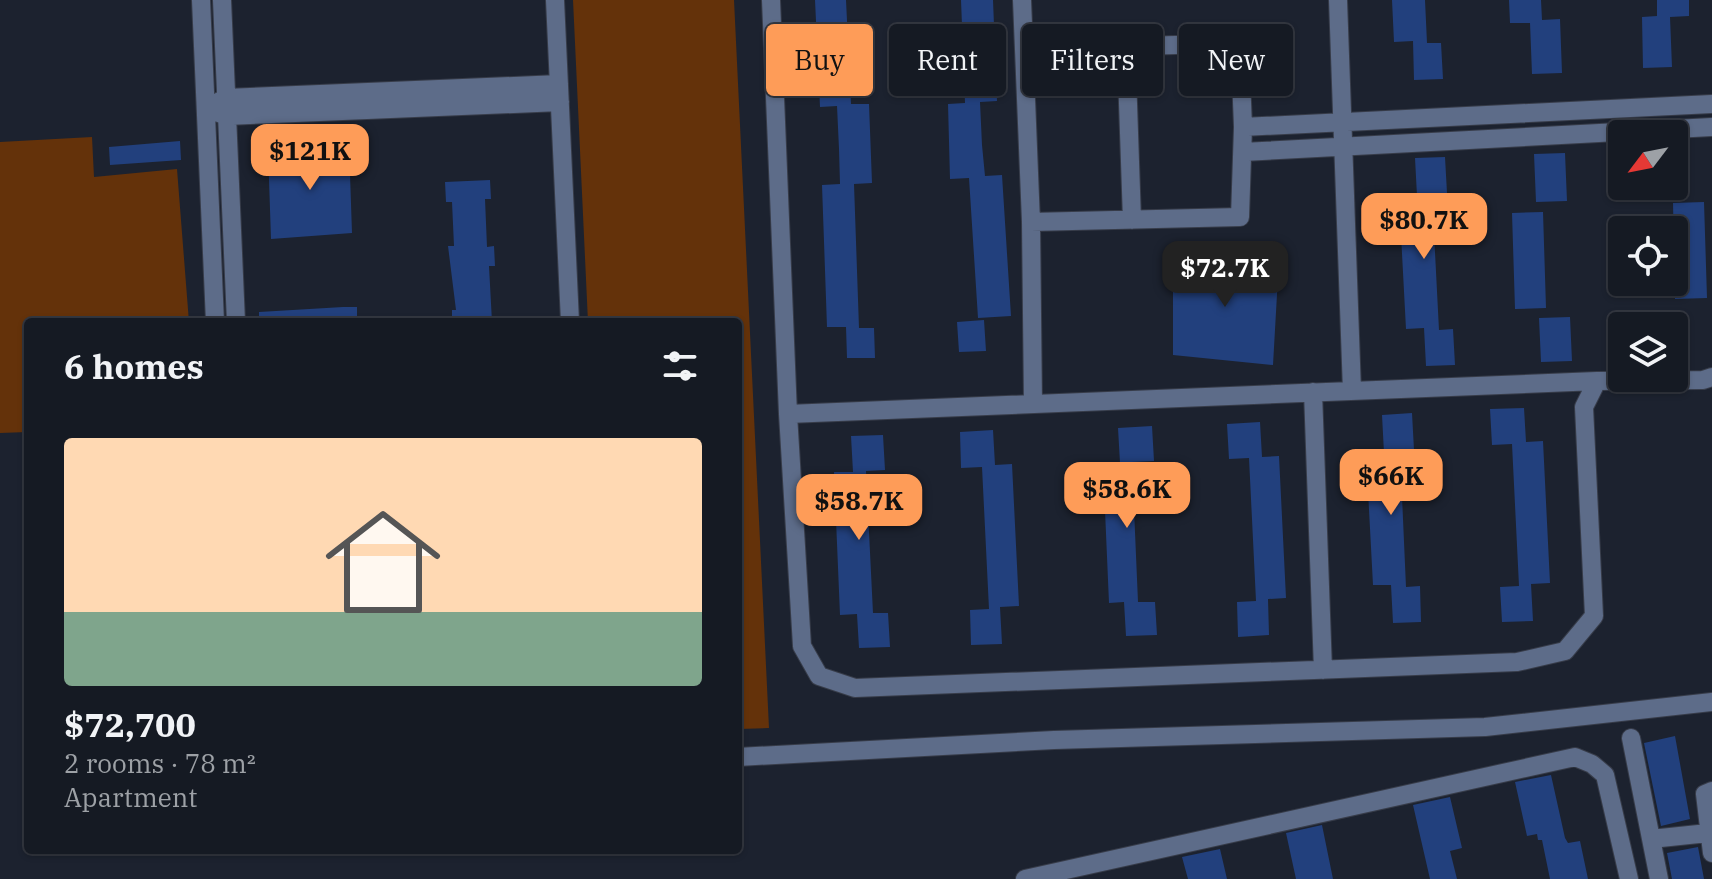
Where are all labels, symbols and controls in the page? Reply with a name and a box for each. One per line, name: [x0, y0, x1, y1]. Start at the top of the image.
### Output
chip: Buy: [766, 24, 873, 96]
chip: Rent: [889, 24, 1006, 96]
chip: Filters: [1022, 24, 1163, 96]
chip: New: [1179, 24, 1293, 96]
north arrow: [1608, 120, 1688, 200]
map controls: [1608, 120, 1688, 392]
pin: $121K: [254, 124, 366, 192]
text: $121K: [269, 133, 351, 167]
pin: $80.7K: [1359, 193, 1489, 261]
text: $80.7K: [1379, 202, 1469, 236]
button: locate: [1608, 216, 1688, 296]
pin: $72.7K: [1160, 241, 1290, 309]
text: $72.7K: [1180, 250, 1270, 284]
button: layers: [1608, 312, 1688, 392]
text: 6 homes: [64, 344, 204, 388]
icon: filters: [658, 344, 702, 388]
pin: $66K: [1344, 449, 1438, 517]
text: $66K: [1358, 458, 1424, 492]
pin: $58.6K: [1062, 462, 1192, 530]
text: $58.6K: [1082, 471, 1172, 505]
pin: $58.7K: [794, 474, 924, 542]
text: $58.7K: [814, 483, 904, 517]
icon: home: [311, 490, 455, 634]
text: $72,700: [64, 702, 196, 746]
text: 2 rooms · 78 m²: [64, 746, 256, 780]
text: Apartment: [64, 780, 197, 814]

